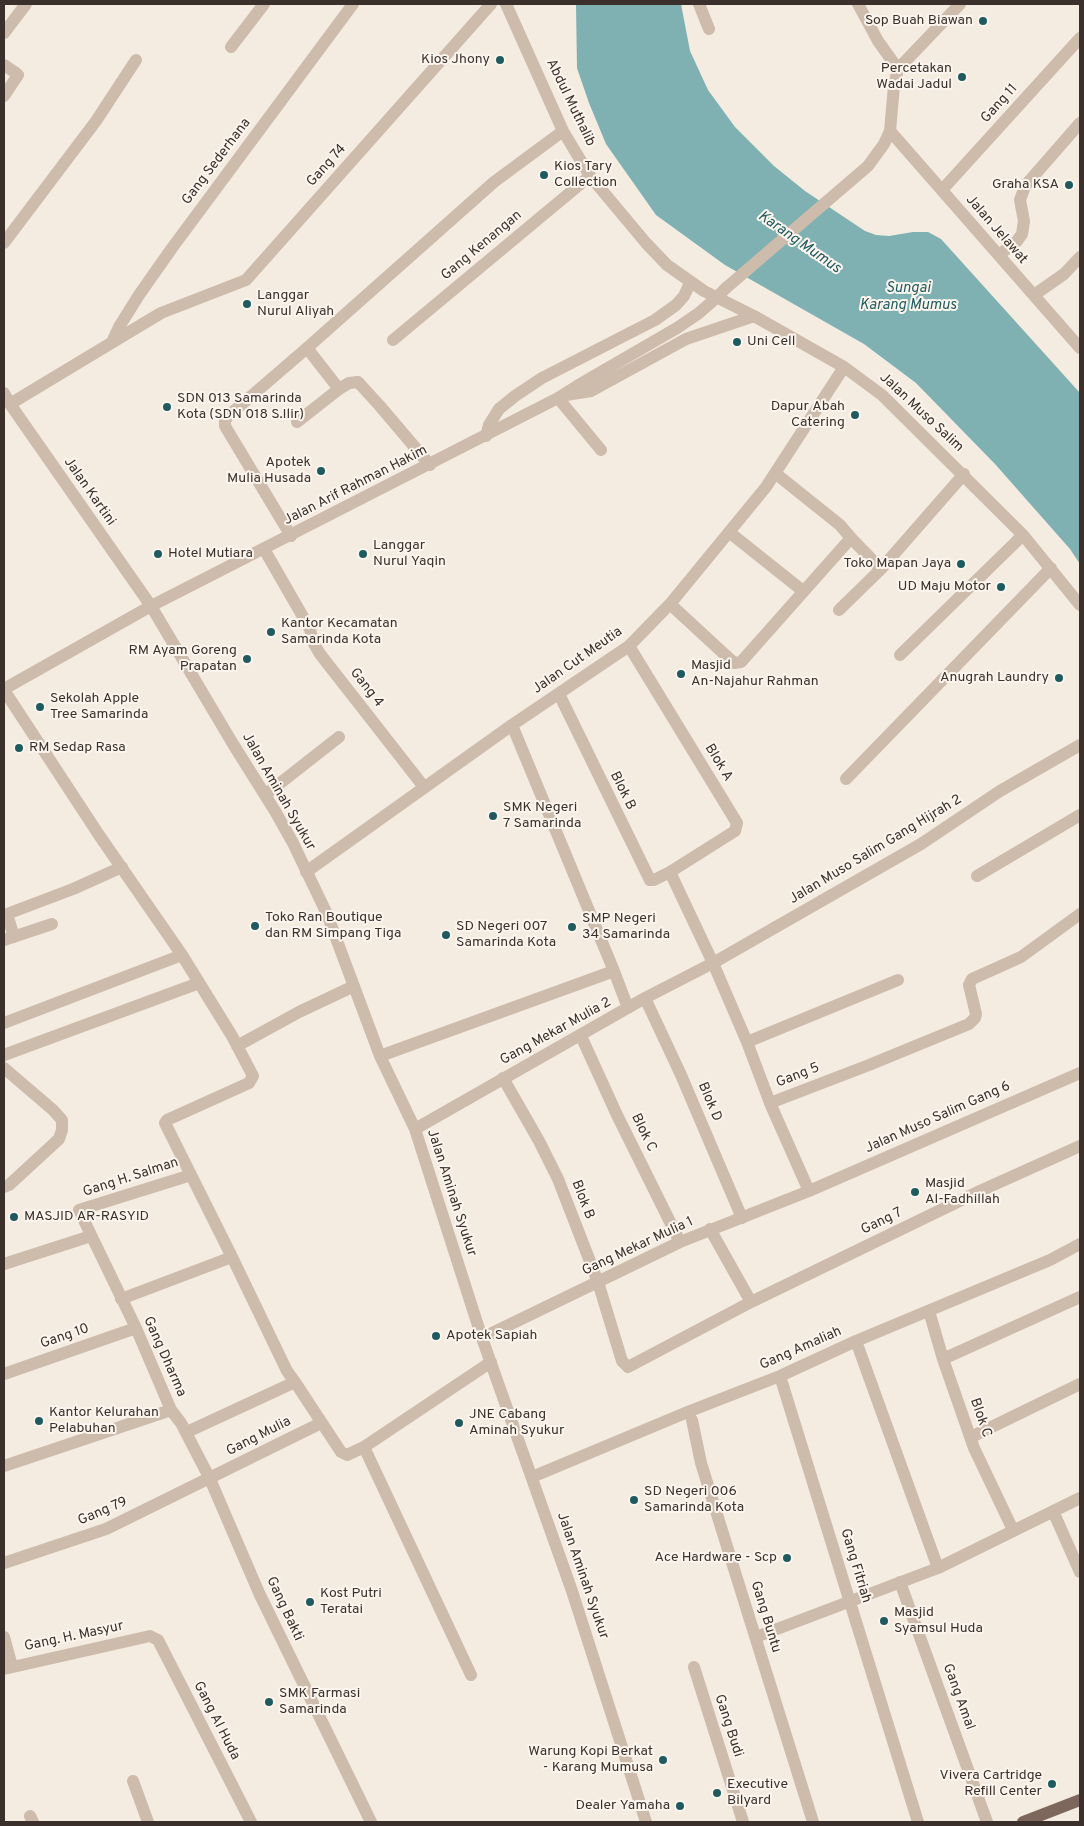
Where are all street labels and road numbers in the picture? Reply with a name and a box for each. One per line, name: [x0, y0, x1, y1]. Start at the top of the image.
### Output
street label: Abdul Muthalib: [542, 57, 598, 149]
street label: Gang 11: [978, 81, 1022, 127]
street label: Gang Sederhana: [179, 115, 255, 209]
street label: Gang 74: [304, 141, 350, 191]
street label: Jalan Jelawat: [962, 192, 1030, 268]
street label: Gang Kenangan: [438, 207, 526, 285]
street label: Jalan Muso Salim: [875, 370, 967, 456]
street label: Jalan Arif Rahman Hakim: [282, 443, 430, 529]
street label: Jalan Kartini: [59, 455, 119, 529]
street label: Jalan Cut Meutia: [530, 624, 626, 698]
street label: Gang 4: [345, 665, 387, 711]
street label: Jalan Aminah Syukur: [238, 730, 318, 854]
street label: Blok A: [700, 741, 736, 785]
street label: Blok B: [606, 769, 638, 813]
street label: Jalan Muso Salim Gang Hijrah 2: [787, 792, 965, 908]
street label: Gang Mekar Mulia 2: [498, 995, 614, 1069]
street label: Gang 5: [774, 1060, 822, 1092]
street label: Jalan Muso Salim Gang 6: [863, 1078, 1013, 1158]
street label: Blok D: [693, 1080, 725, 1124]
street label: Blok C: [627, 1111, 659, 1155]
street label: Jalan Aminah Syukur: [422, 1127, 480, 1259]
street label: Gang H. Salman: [81, 1155, 181, 1201]
street label: Blok B: [567, 1178, 597, 1222]
street label: Gang 7: [859, 1205, 905, 1239]
street label: Gang Mekar Mulia 1: [580, 1214, 696, 1280]
street label: Gang Dharma: [139, 1314, 189, 1400]
street label: Gang 10: [38, 1321, 92, 1353]
street label: Gang Amaliah: [758, 1323, 844, 1375]
street label: Blok C: [965, 1396, 995, 1440]
street label: Gang Mulia: [224, 1414, 294, 1460]
street label: Gang 79: [76, 1494, 130, 1530]
street label: Jalan Aminah Syukur: [552, 1510, 612, 1642]
street label: Gang Fitriah: [836, 1527, 874, 1605]
street label: Gang Bakti: [262, 1574, 306, 1644]
street label: Gang Buntu: [746, 1579, 784, 1655]
street label: Gang. H. Masyur: [23, 1618, 125, 1656]
street label: Gang Amal: [938, 1662, 978, 1732]
street label: Gang Al Huda: [189, 1679, 243, 1763]
street label: Gang Budi: [710, 1693, 746, 1759]

